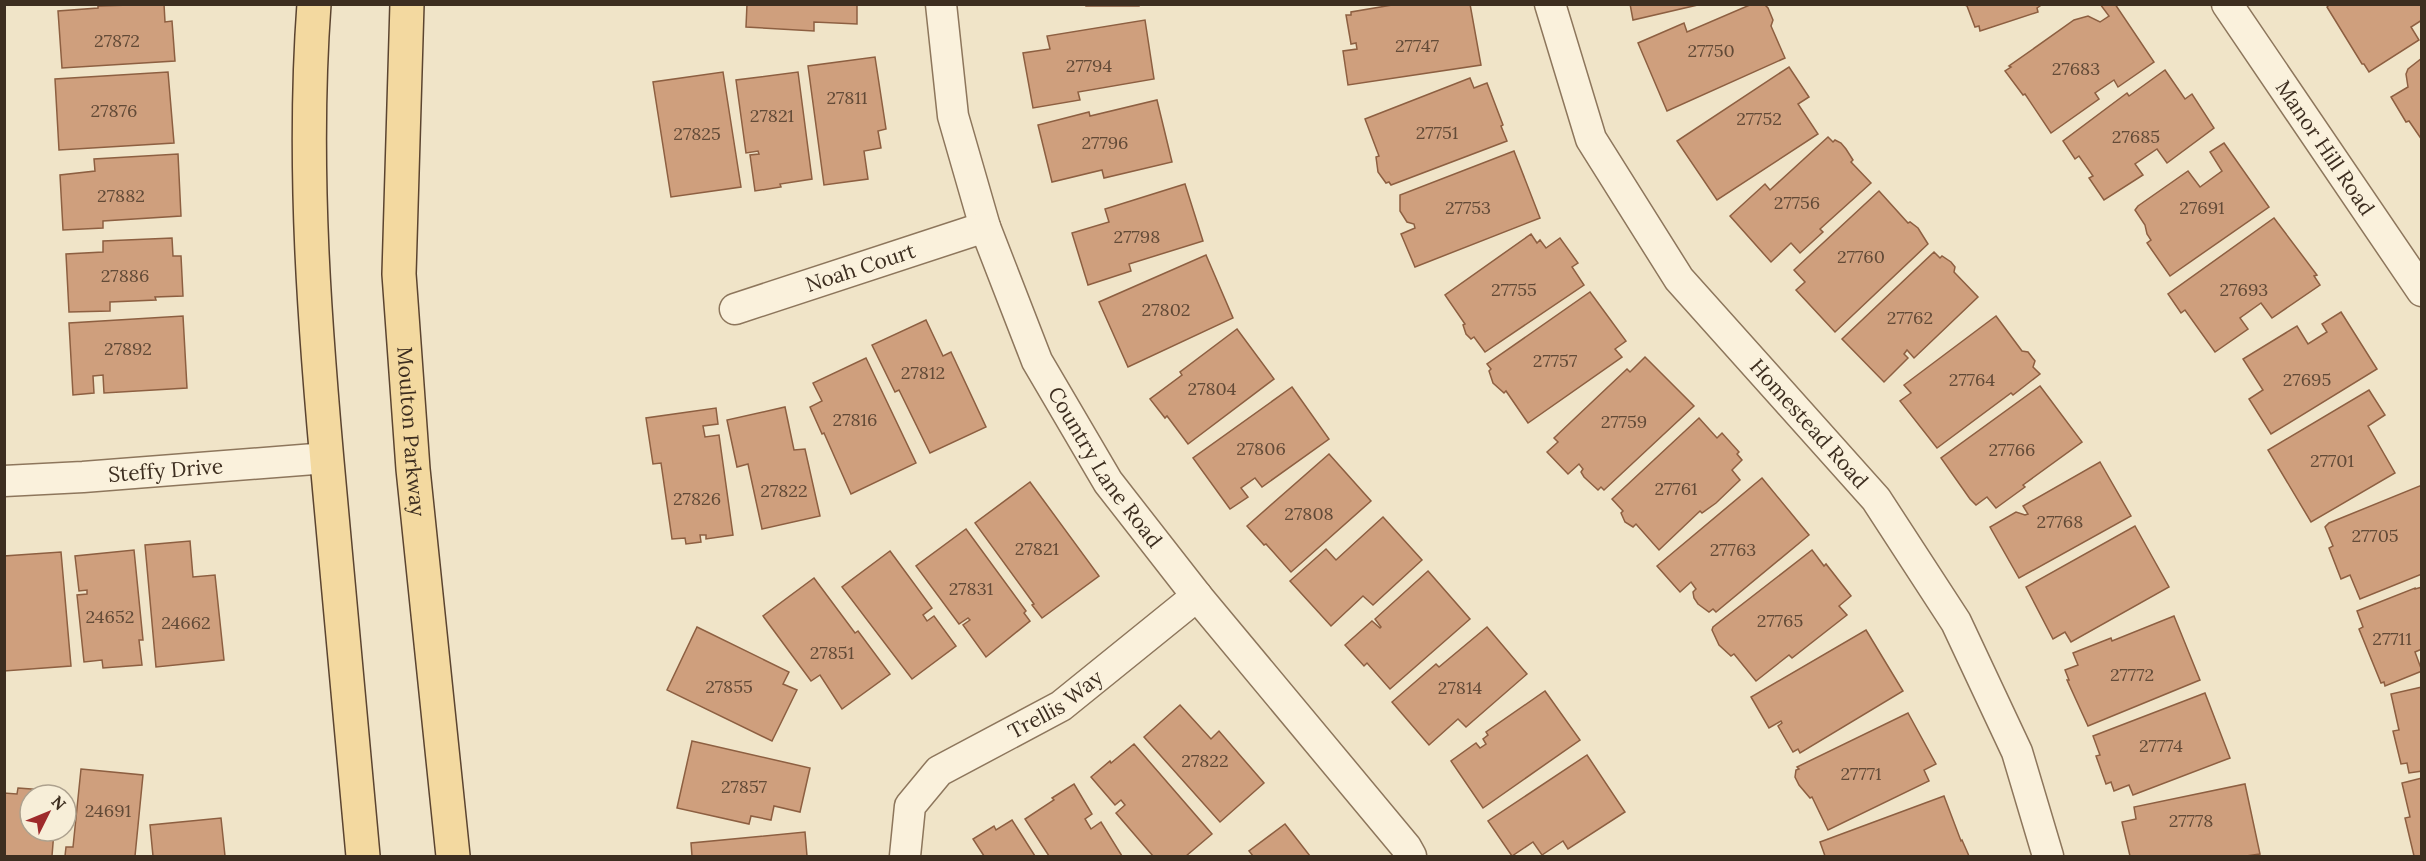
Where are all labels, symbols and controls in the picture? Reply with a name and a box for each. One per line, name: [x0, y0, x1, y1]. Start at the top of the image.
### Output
house number: 27872: [94, 29, 140, 52]
house number: 27747: [1395, 34, 1439, 57]
house number: 27750: [1687, 39, 1735, 62]
house number: 27794: [1066, 54, 1112, 77]
house number: 27683: [2052, 57, 2100, 80]
street label: Manor Hill Road: [2270, 75, 2381, 220]
house number: 27811: [826, 86, 868, 109]
house number: 27876: [91, 99, 137, 122]
house number: 27821: [750, 104, 794, 127]
house number: 27752: [1736, 107, 1782, 130]
house number: 27751: [1416, 121, 1458, 144]
house number: 27825: [673, 122, 721, 145]
house number: 27685: [2112, 125, 2160, 148]
house number: 27796: [1081, 131, 1129, 154]
house number: 27882: [97, 184, 145, 207]
house number: 27756: [1774, 191, 1820, 214]
house number: 27753: [1445, 196, 1491, 219]
house number: 27691: [2179, 196, 2225, 219]
house number: 27798: [1114, 225, 1160, 248]
street label: Noah Court: [802, 237, 919, 298]
house number: 27760: [1837, 245, 1885, 268]
house number: 27886: [101, 264, 149, 287]
house number: 27755: [1491, 278, 1537, 301]
house number: 27693: [2220, 278, 2268, 301]
house number: 27802: [1142, 298, 1190, 321]
house number: 27762: [1887, 306, 1933, 329]
house number: 27892: [104, 337, 152, 360]
street label: Moulton Parkway: [391, 345, 432, 518]
house number: 27757: [1533, 349, 1577, 372]
street label: Homestead Road: [1744, 353, 1874, 494]
house number: 27812: [901, 361, 945, 384]
house number: 27764: [1949, 368, 1995, 391]
house number: 27695: [2283, 368, 2331, 391]
house number: 27804: [1187, 377, 1237, 400]
street label: Country Lane Road: [1042, 382, 1168, 553]
house number: 27816: [832, 408, 878, 431]
house number: 27759: [1601, 410, 1647, 433]
house number: 27806: [1236, 437, 1286, 460]
house number: 27766: [1988, 438, 2036, 461]
house number: 27701: [2310, 449, 2354, 472]
street label: Steffy Drive: [107, 452, 224, 488]
house number: 27761: [1654, 477, 1698, 500]
house number: 27822: [760, 479, 808, 502]
house number: 27826: [673, 487, 721, 510]
house number: 27808: [1284, 502, 1334, 525]
house number: 27768: [2037, 510, 2083, 533]
house number: 27705: [2351, 524, 2399, 547]
house number: 27821: [1015, 537, 1059, 560]
house number: 27763: [1710, 538, 1756, 561]
house number: 27831: [949, 577, 993, 600]
house number: 24652: [86, 605, 134, 628]
house number: 27765: [1757, 609, 1803, 632]
house number: 24662: [161, 611, 211, 634]
house number: 27711: [2372, 627, 2412, 650]
house number: 27851: [810, 641, 854, 664]
house number: 27772: [2110, 663, 2154, 686]
street label: Trellis Way: [1003, 664, 1108, 745]
house number: 27855: [705, 675, 753, 698]
house number: 27814: [1438, 676, 1482, 699]
house number: 27774: [2139, 734, 2183, 757]
house number: 27822: [1181, 749, 1229, 772]
house number: 27771: [1840, 762, 1882, 785]
house number: 27857: [721, 775, 767, 798]
north arrow: [18, 783, 78, 843]
text: N: [47, 791, 71, 814]
house number: 24691: [85, 799, 131, 822]
house number: 27778: [2169, 809, 2213, 832]

